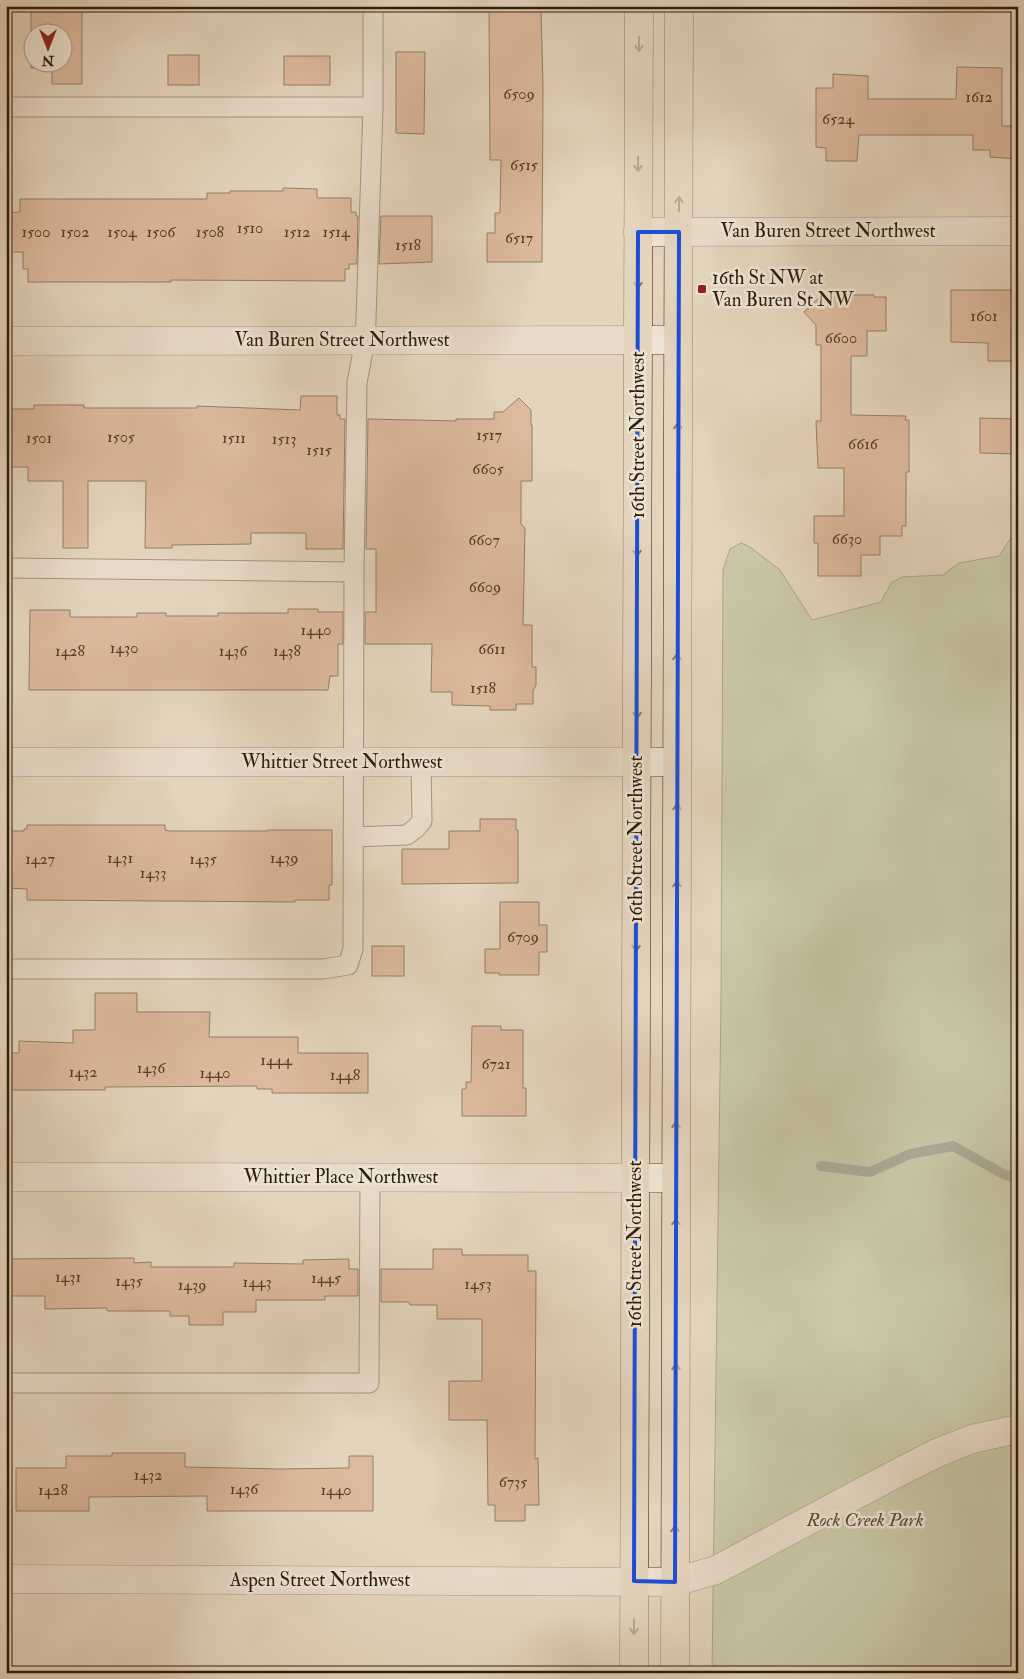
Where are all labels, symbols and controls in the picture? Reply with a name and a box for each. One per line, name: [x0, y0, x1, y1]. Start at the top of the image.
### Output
north arrow: [22, 22, 72, 72]
one-way arrow: [634, 35, 644, 51]
text: N: [41, 52, 55, 69]
house number: 6509: [503, 84, 535, 104]
house number: 1612: [965, 87, 993, 107]
house number: 6524: [822, 109, 855, 129]
house number: 6515: [510, 155, 538, 175]
one-way arrow: [633, 156, 643, 172]
one-way arrow: [674, 196, 684, 212]
house number: 1510: [237, 218, 263, 238]
street label: Van Buren Street Northwest: [720, 219, 936, 243]
house number: 1500: [22, 222, 50, 242]
house number: 1502: [61, 222, 89, 242]
house number: 1504: [107, 222, 138, 242]
house number: 1506: [147, 222, 176, 242]
house number: 1508: [196, 222, 225, 242]
house number: 1512: [284, 222, 310, 242]
house number: 1514: [322, 222, 351, 242]
house number: 6517: [505, 228, 534, 248]
house number: 1518: [395, 235, 421, 255]
place label: 16th St NW at Van Buren St NW: [712, 266, 854, 312]
one-way arrow: [633, 272, 643, 289]
marker: 16th St NW at Van Buren St NW: [696, 283, 708, 295]
house number: 1601: [970, 306, 998, 326]
street label: Van Buren Street Northwest: [234, 328, 450, 352]
house number: 6600: [825, 328, 857, 348]
street label: 16th Street Northwest: [626, 351, 650, 519]
one-way arrow: [673, 422, 683, 438]
house number: 1517: [476, 425, 503, 445]
house number: 1505: [107, 427, 135, 447]
house number: 1501: [26, 428, 52, 448]
house number: 1511: [222, 428, 246, 448]
house number: 1513: [272, 429, 296, 449]
house number: 6616: [848, 434, 879, 454]
house number: 1515: [306, 440, 332, 460]
house number: 6605: [472, 459, 504, 479]
house number: 6630: [832, 529, 862, 549]
house number: 6607: [468, 530, 500, 550]
one-way arrow: [632, 540, 642, 556]
house number: 6609: [469, 577, 501, 597]
house number: 1440: [300, 620, 332, 640]
house number: 1430: [110, 638, 138, 658]
house number: 6611: [478, 639, 506, 659]
house number: 1428: [55, 641, 85, 661]
house number: 1436: [219, 641, 248, 661]
house number: 1438: [273, 641, 301, 661]
one-way arrow: [672, 653, 682, 670]
house number: 1518: [470, 678, 496, 698]
one-way arrow: [632, 702, 642, 719]
street label: Whittier Street Northwest: [240, 750, 443, 774]
street label: 16th Street Northwest: [624, 755, 648, 923]
one-way arrow: [672, 803, 682, 819]
house number: 1431: [107, 848, 133, 868]
house number: 1439: [270, 848, 298, 868]
house number: 1427: [25, 849, 56, 869]
house number: 1435: [189, 849, 217, 869]
house number: 1433: [140, 863, 166, 883]
one-way arrow: [672, 880, 682, 896]
house number: 6709: [507, 927, 539, 947]
one-way arrow: [631, 935, 641, 951]
house number: 1444: [260, 1050, 293, 1070]
house number: 6721: [481, 1054, 511, 1074]
house number: 1436: [137, 1058, 166, 1078]
house number: 1432: [69, 1062, 97, 1082]
house number: 1440: [199, 1063, 231, 1083]
house number: 1448: [330, 1065, 361, 1085]
one-way arrow: [671, 1121, 681, 1138]
street label: 16th Street Northwest: [623, 1160, 647, 1328]
street label: Whittier Place Northwest: [242, 1165, 439, 1189]
one-way arrow: [671, 1218, 681, 1234]
house number: 1431: [55, 1267, 81, 1287]
house number: 1445: [311, 1268, 341, 1288]
house number: 1435: [115, 1271, 143, 1291]
house number: 1443: [242, 1272, 272, 1292]
house number: 1453: [464, 1274, 492, 1294]
house number: 1439: [178, 1275, 206, 1295]
one-way arrow: [671, 1363, 681, 1379]
house number: 1432: [134, 1465, 162, 1485]
house number: 6735: [499, 1472, 527, 1492]
house number: 1436: [230, 1479, 259, 1499]
house number: 1428: [38, 1480, 68, 1500]
house number: 1440: [320, 1480, 352, 1500]
park label: Rock Creek Park: [805, 1508, 924, 1532]
one-way arrow: [670, 1525, 680, 1542]
street label: Aspen Street Northwest: [229, 1568, 410, 1593]
one-way arrow: [629, 1618, 639, 1635]

